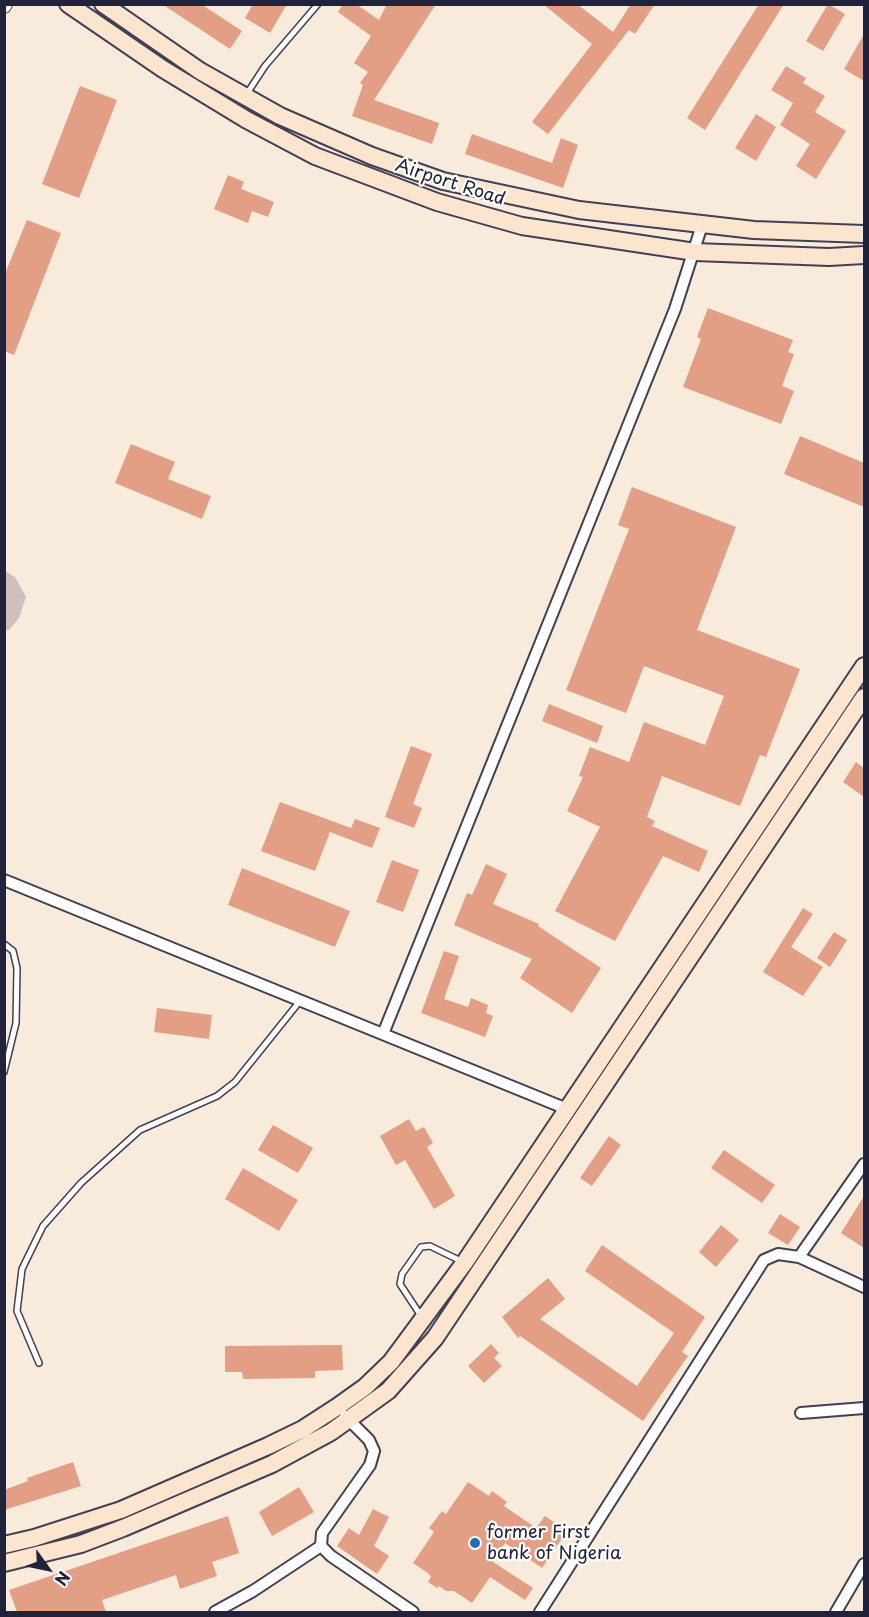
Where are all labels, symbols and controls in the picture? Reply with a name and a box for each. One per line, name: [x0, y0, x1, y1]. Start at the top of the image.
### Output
street label: Airport Road: [392, 155, 508, 211]
place label: former First bank of Nigeria: [487, 1522, 621, 1564]
marker: former First bank of Nigeria: [468, 1536, 482, 1550]
north arrow: [18, 1539, 78, 1599]
text: N: [50, 1567, 77, 1591]

